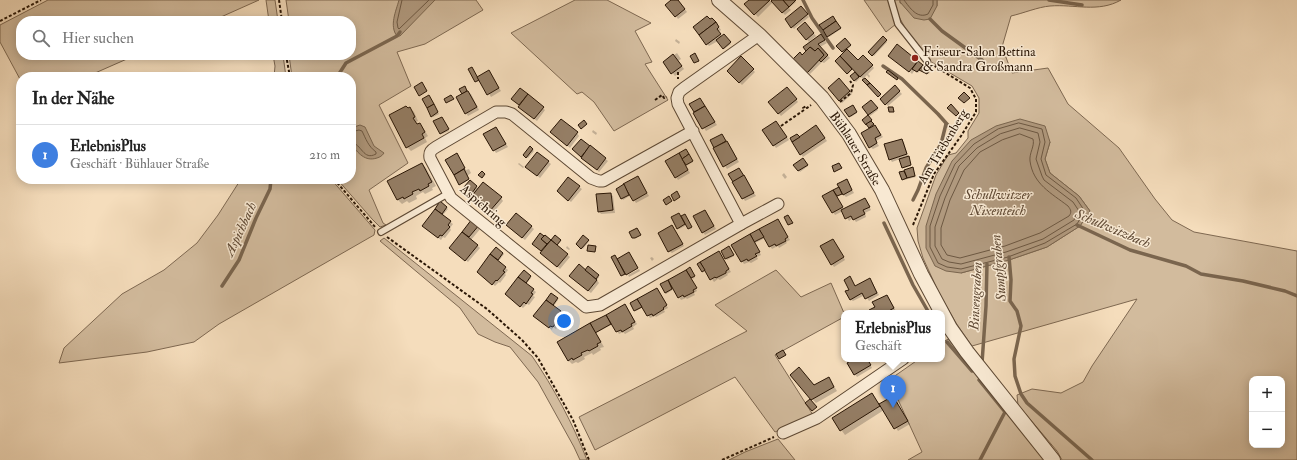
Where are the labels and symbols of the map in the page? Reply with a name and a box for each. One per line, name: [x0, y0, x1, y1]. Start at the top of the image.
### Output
place label: Friseur-Salon Bettina & Sandra Großmann: [923, 44, 1036, 75]
marker: Friseur-Salon Bettina & Sandra Großmann: [910, 53, 920, 63]
street label: Am Triebenberg: [914, 106, 972, 188]
street label: Bühlauer Straße: [826, 109, 885, 189]
street label: Aspichring: [456, 181, 510, 231]
water label: Schullwitzer Nixenteich: [963, 186, 1032, 219]
water label: Aspichbach: [220, 199, 260, 261]
water label: Schullwitzbach: [1072, 205, 1153, 252]
water label: Sumpfgraben: [987, 234, 1010, 303]
water label: Binsengraben: [965, 261, 986, 332]
your location: [554, 311, 574, 331]
pin: 1: [880, 375, 906, 408]

